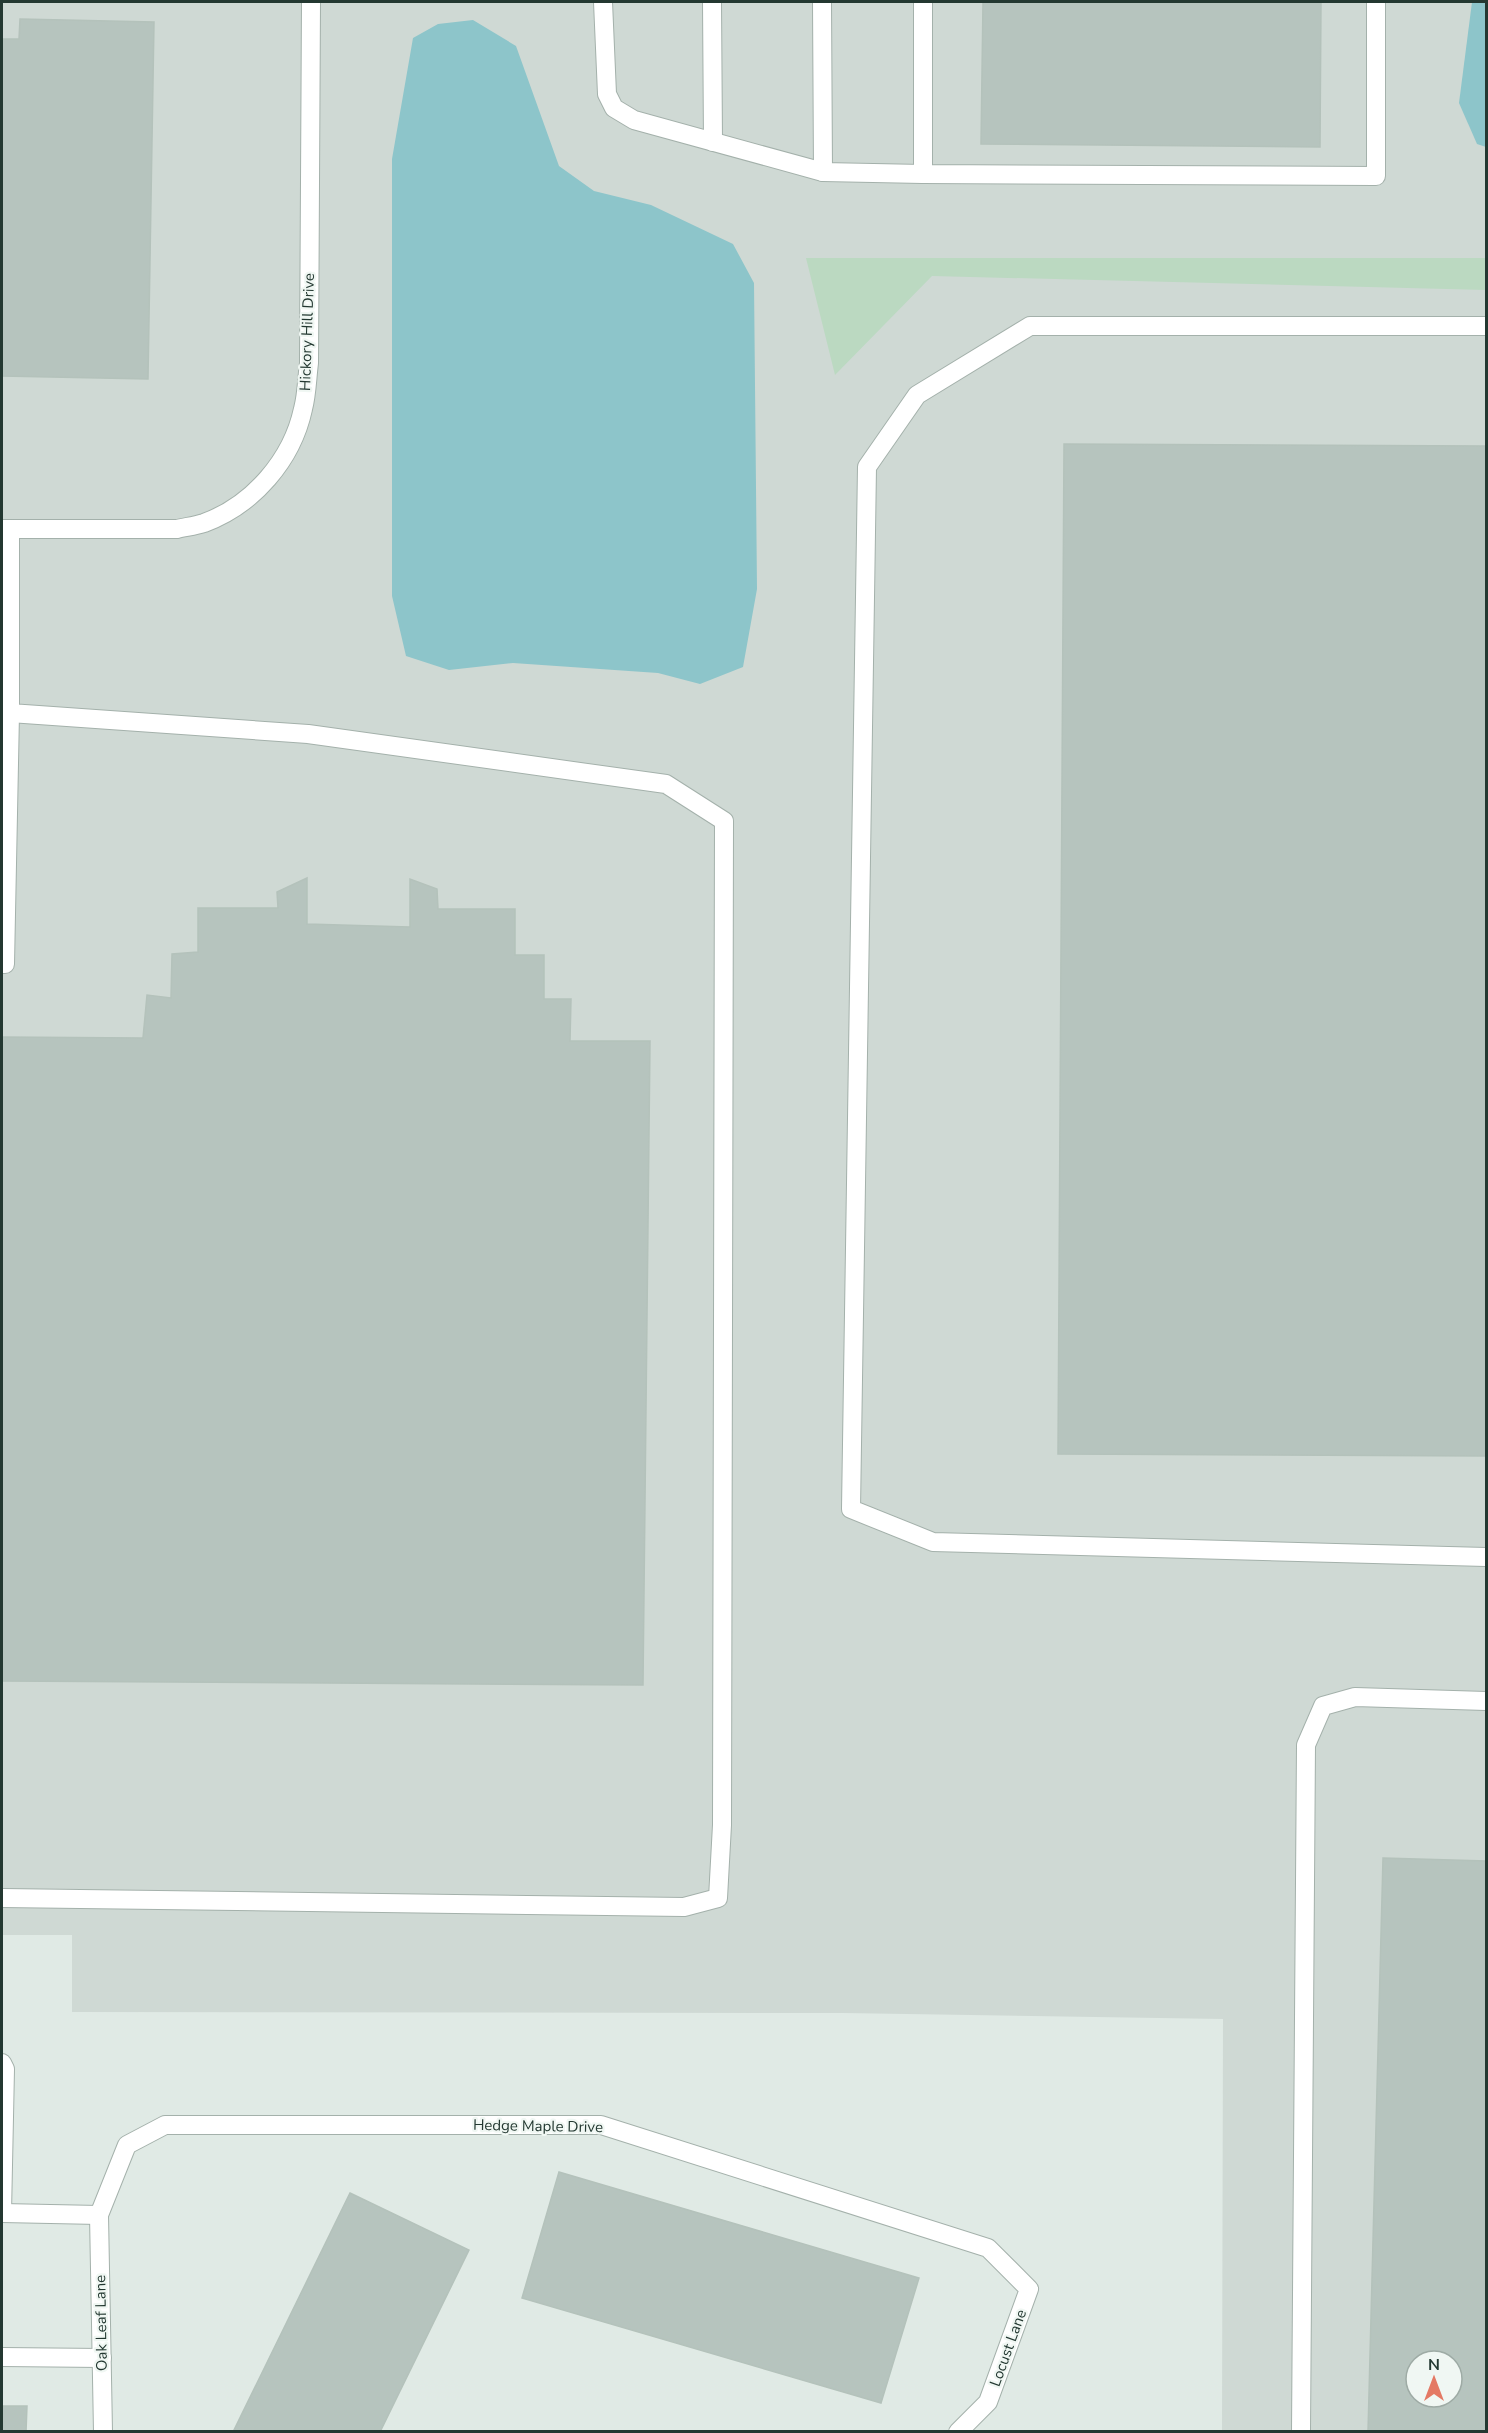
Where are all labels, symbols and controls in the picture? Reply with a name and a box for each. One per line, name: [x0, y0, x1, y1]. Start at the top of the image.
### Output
street label: Hickory Hill Drive: [295, 273, 319, 391]
street label: Hedge Maple Drive: [473, 2115, 603, 2137]
street label: Oak Leaf Lane: [90, 2275, 112, 2371]
street label: Locust Lane: [985, 2307, 1031, 2389]
north arrow: [1404, 2349, 1464, 2409]
text: N: [1428, 2354, 1440, 2376]

